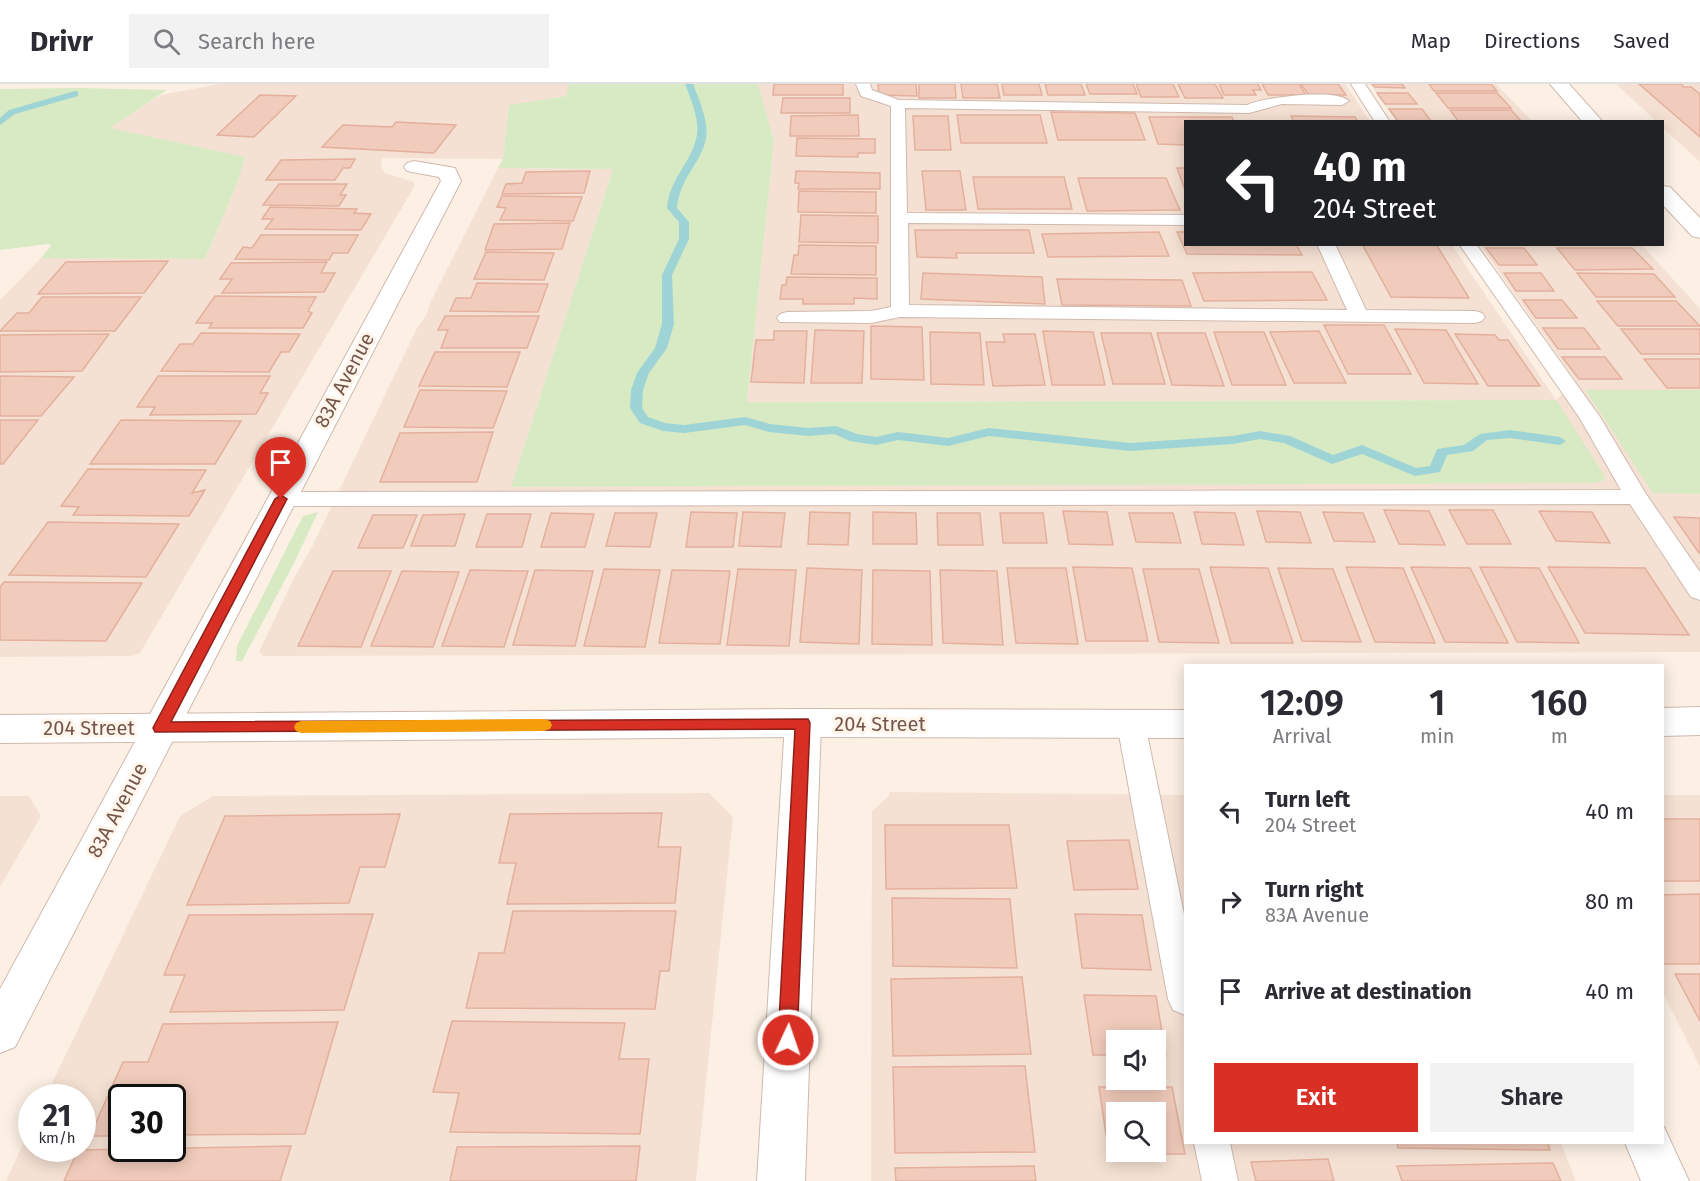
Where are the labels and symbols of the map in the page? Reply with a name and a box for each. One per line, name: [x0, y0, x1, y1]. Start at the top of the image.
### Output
street label: 83A Avenue: [309, 328, 379, 432]
pin: [255, 437, 306, 499]
street label: 204 Street: [834, 712, 926, 736]
street label: 204 Street: [43, 716, 135, 740]
street label: 83A Avenue: [82, 758, 152, 862]
position arrow: [756, 1008, 820, 1072]
speed limit sign: 30: [108, 1084, 186, 1162]

